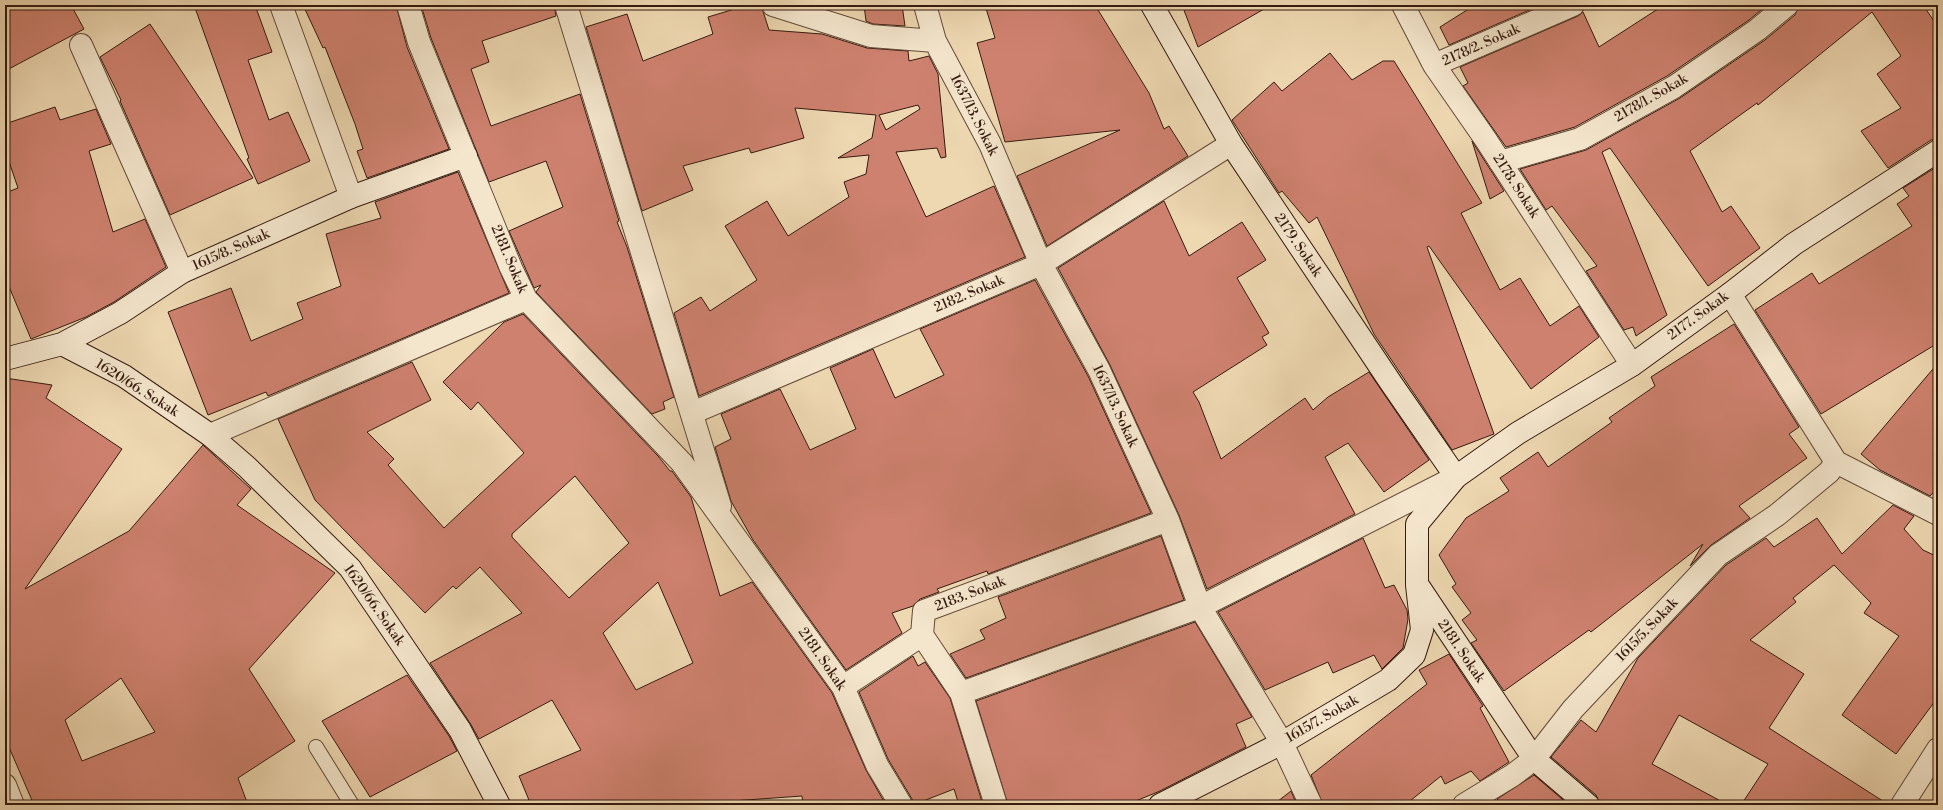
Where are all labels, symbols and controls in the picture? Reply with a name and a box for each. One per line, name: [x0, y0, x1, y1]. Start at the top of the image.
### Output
street label: 2178/2. Sokak: [1439, 20, 1523, 70]
street label: 2178/1. Sokak: [1611, 69, 1692, 126]
street label: 1637/13. Sokak: [946, 71, 1003, 159]
street label: 2178. Sokak: [1489, 151, 1544, 222]
street label: 2179. Sokak: [1270, 210, 1326, 281]
street label: 2181. Sokak: [487, 222, 532, 297]
street label: 1615/8. Sokak: [190, 225, 273, 275]
street label: 2182. Sokak: [931, 271, 1007, 317]
street label: 2177. Sokak: [1664, 287, 1733, 344]
street label: 1620/66. Sokak: [92, 355, 183, 421]
street label: 1637/13. Sokak: [1088, 362, 1142, 451]
street label: 1620/66. Sokak: [339, 561, 409, 650]
street label: 2183. Sokak: [932, 572, 1009, 616]
street label: 1615/5. Sokak: [1612, 594, 1682, 666]
street label: 2181. Sokak: [1433, 616, 1489, 687]
street label: 2181. Sokak: [794, 624, 851, 694]
street label: 1615/7. Sokak: [1283, 691, 1362, 747]

